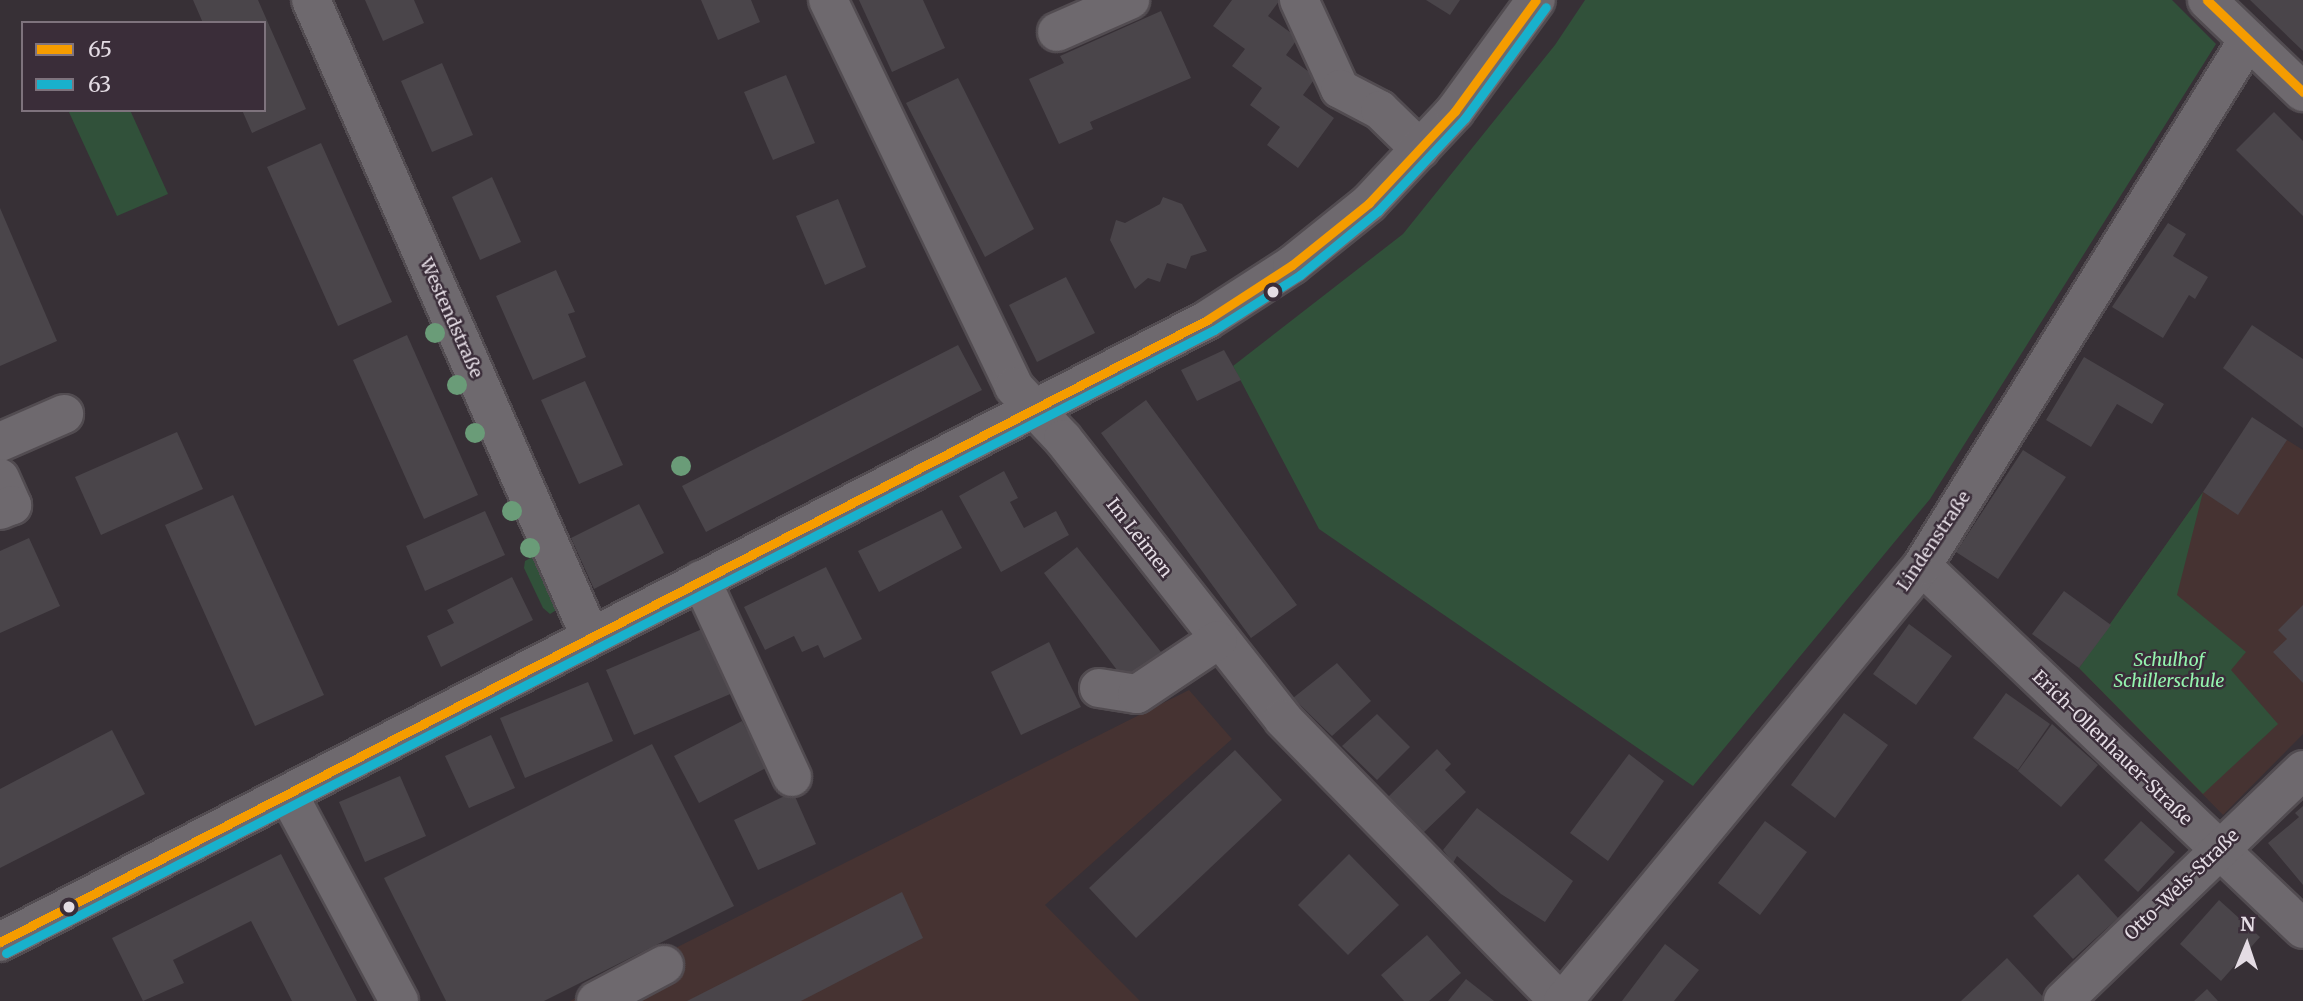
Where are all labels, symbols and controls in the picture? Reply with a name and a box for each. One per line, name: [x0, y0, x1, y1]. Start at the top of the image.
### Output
legend: [21, 21, 266, 112]
text: 65: [88, 36, 112, 63]
text: 63: [88, 71, 111, 98]
street label: Westendstraße: [415, 255, 487, 381]
unlabelled marker: [1266, 285, 1280, 299]
street label: Lindenstraße: [1893, 487, 1975, 595]
street label: Im Leimen: [1101, 494, 1177, 582]
park label: Schulhof Schillerschule: [2114, 650, 2224, 692]
street label: Erich-Ollenhauer-Straße: [2028, 666, 2196, 830]
street label: Otto-Wels-Straße: [2120, 825, 2244, 945]
unlabelled marker: [62, 900, 76, 914]
north arrow: [2212, 910, 2282, 980]
text: N: [2240, 912, 2256, 936]

